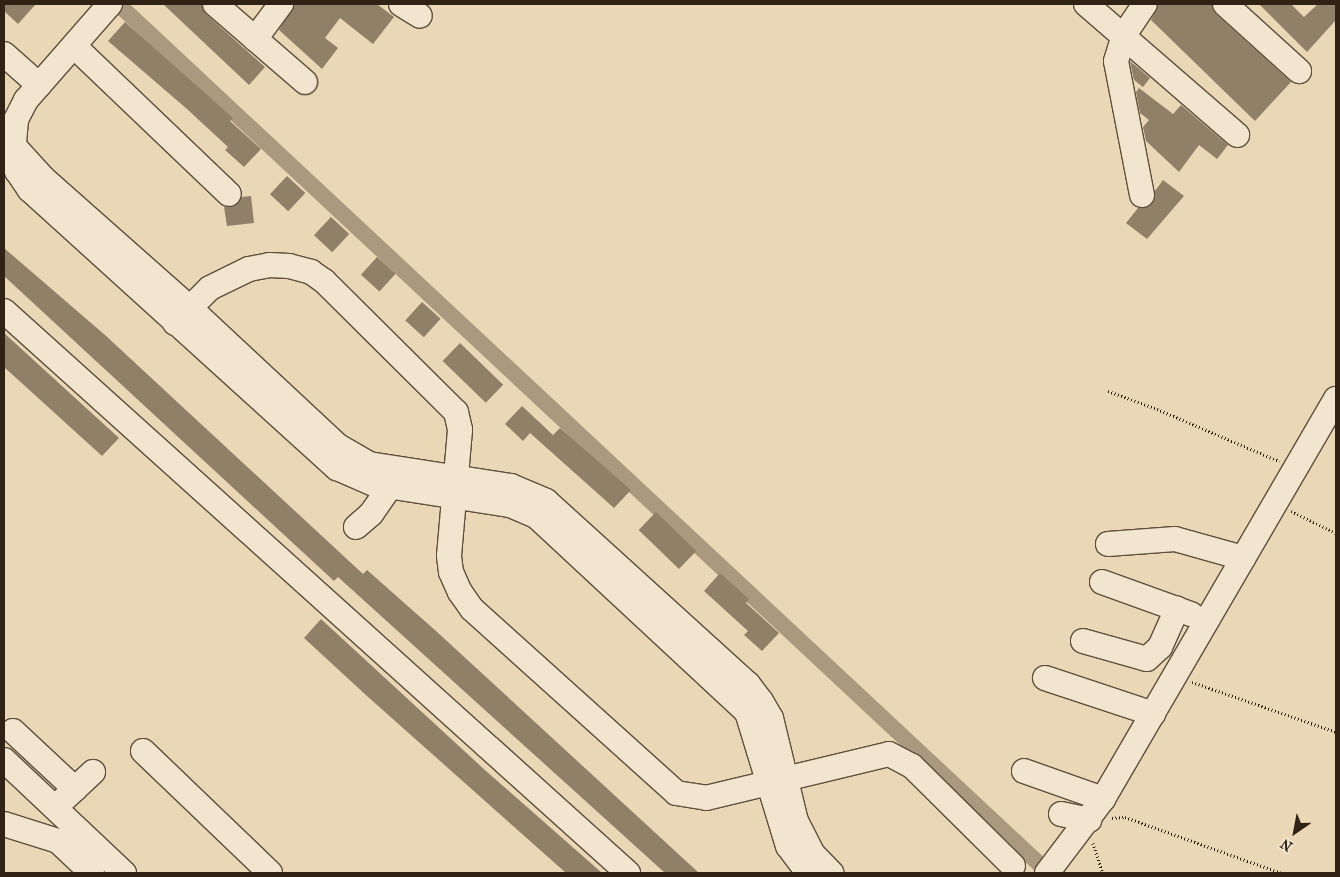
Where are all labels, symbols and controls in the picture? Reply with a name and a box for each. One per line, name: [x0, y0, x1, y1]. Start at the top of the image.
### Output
north arrow: [1270, 807, 1320, 857]
text: N: [1277, 835, 1296, 855]

